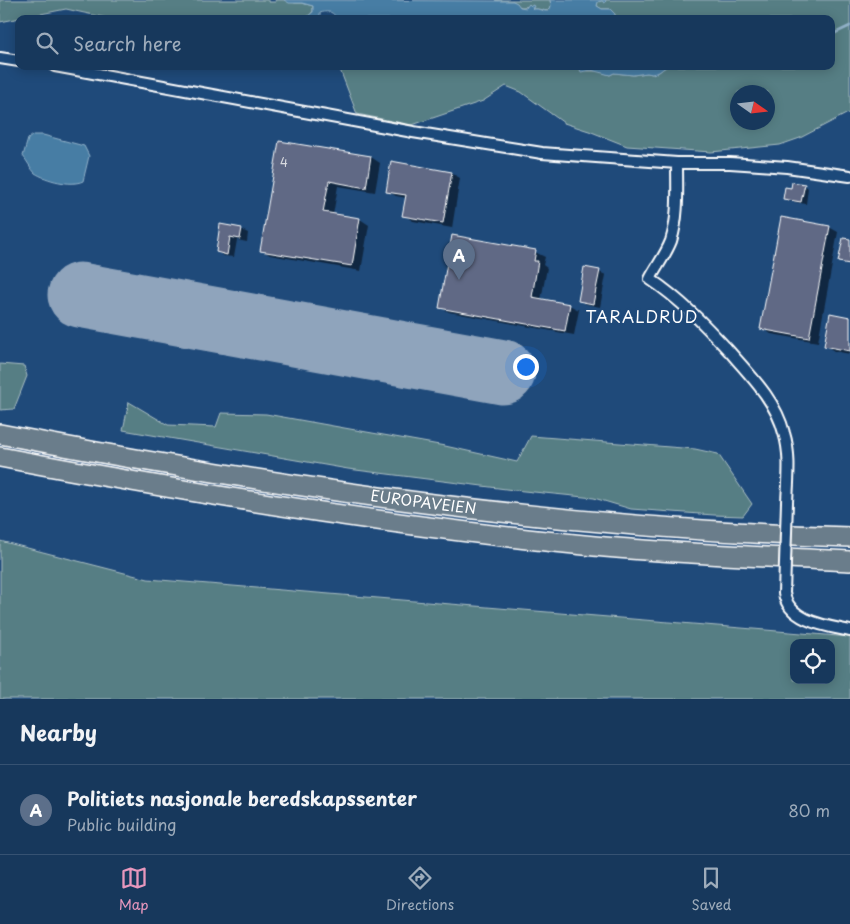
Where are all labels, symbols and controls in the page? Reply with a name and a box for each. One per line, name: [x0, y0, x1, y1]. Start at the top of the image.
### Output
search box: [15, 15, 835, 70]
icon: search: [33, 29, 61, 57]
text: Search here: [73, 29, 182, 57]
north arrow: [730, 85, 775, 130]
house number: 4: [280, 153, 288, 171]
pin: A: [443, 239, 475, 280]
district label: TARALDRUD: [585, 304, 699, 328]
your location: [513, 354, 539, 380]
street label: EUROPAVEIEN: [369, 483, 478, 519]
map controls: [790, 639, 835, 684]
button: locate: [790, 639, 835, 684]
text: Nearby: [20, 716, 97, 748]
text: Politiets nasjonale beredskapssenter: [67, 784, 417, 812]
text: A: [30, 798, 42, 822]
text: 80 m: [788, 798, 830, 822]
text: Public building: [67, 812, 177, 836]
tab: Map: [119, 864, 149, 915]
tab: Directions: [386, 864, 454, 915]
tab: Saved: [692, 864, 731, 915]

